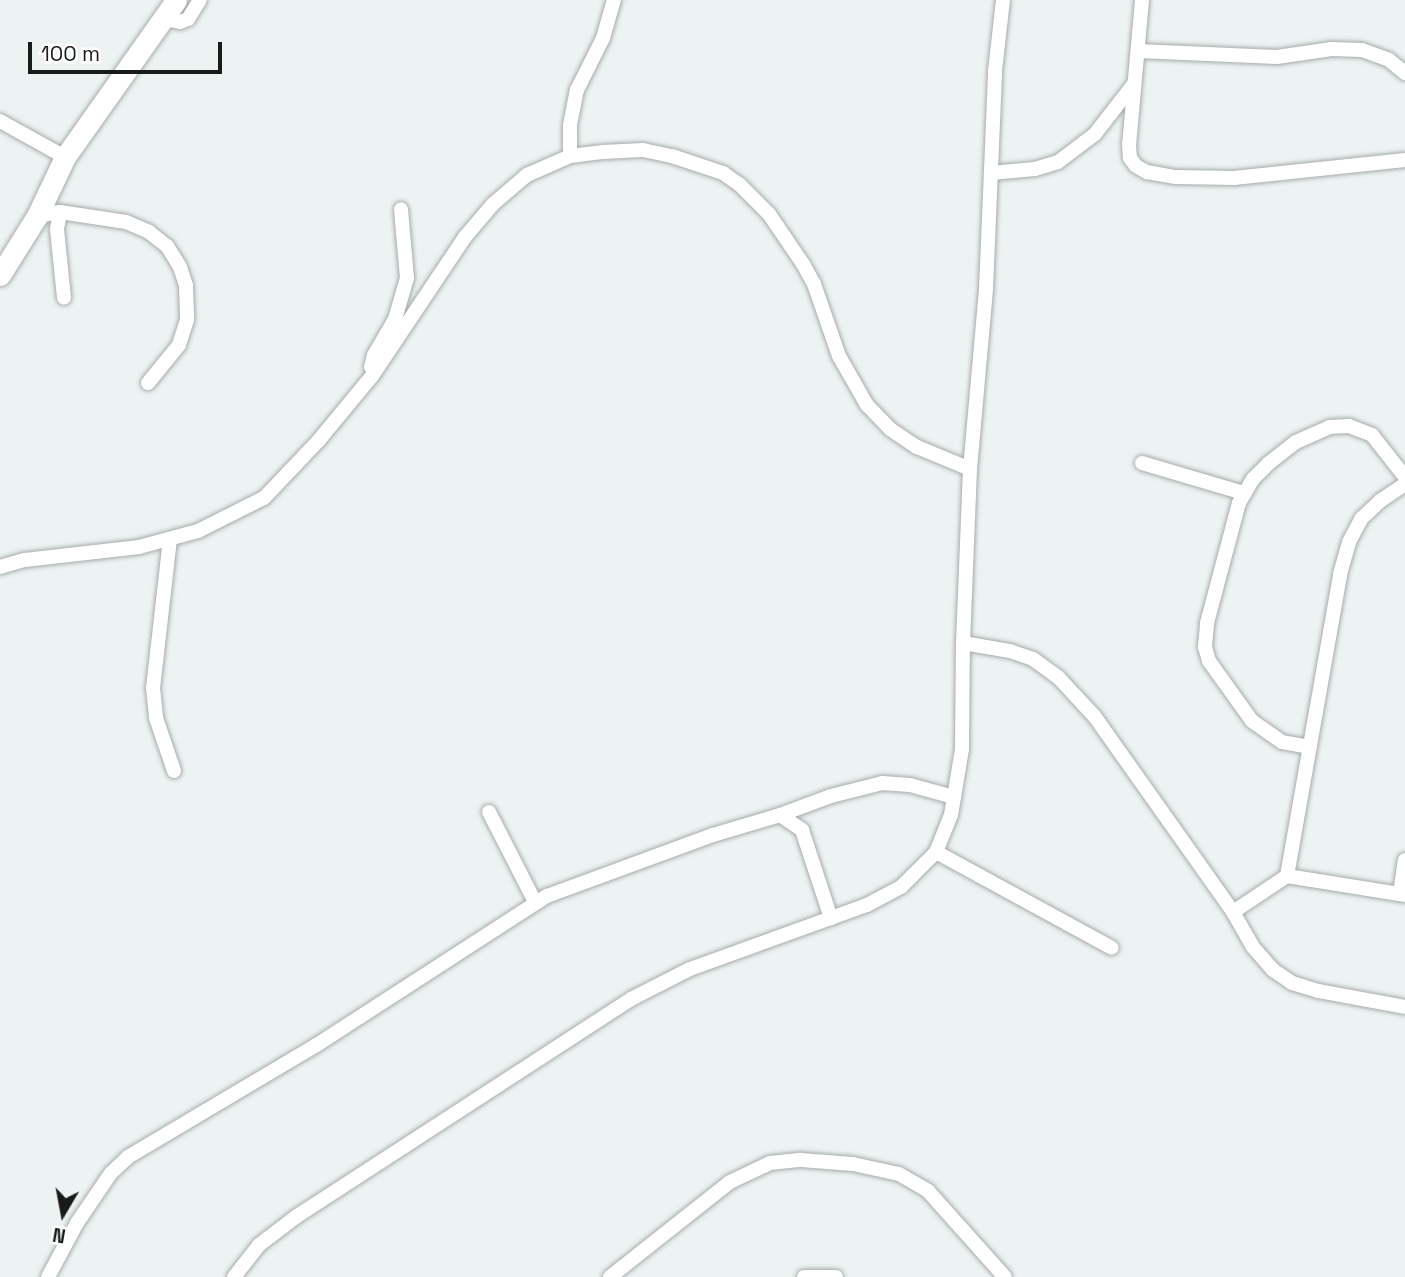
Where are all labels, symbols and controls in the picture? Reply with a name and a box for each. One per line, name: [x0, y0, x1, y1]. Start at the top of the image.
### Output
scale bar: [32, 28, 226, 72]
text: 100 m: [41, 40, 100, 67]
north arrow: [28, 1179, 98, 1249]
text: N: [51, 1222, 68, 1249]

